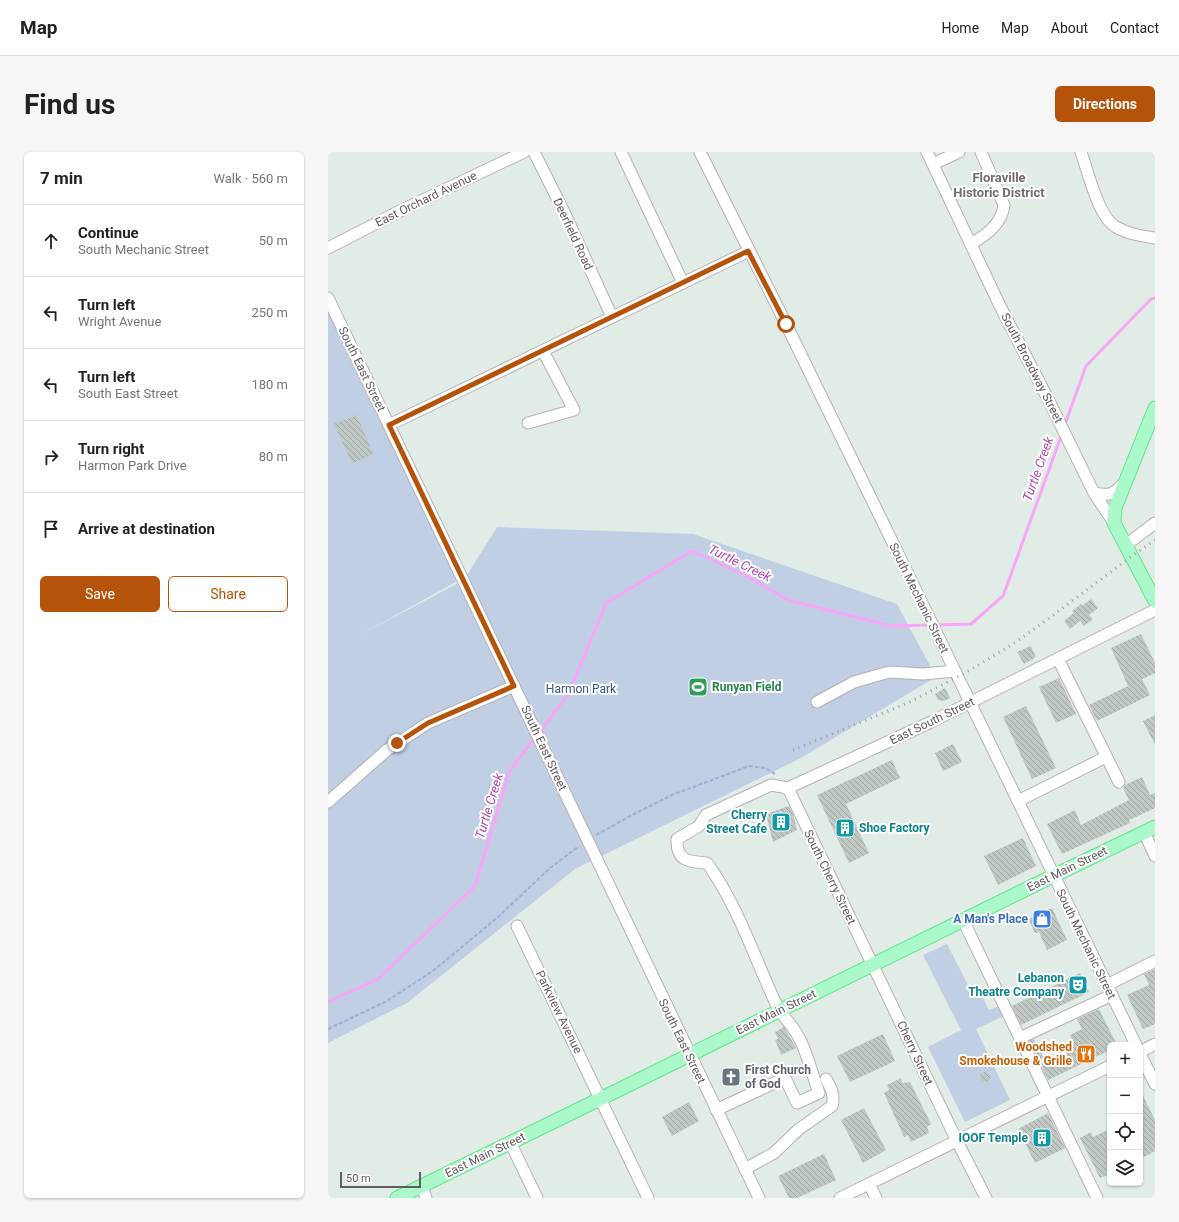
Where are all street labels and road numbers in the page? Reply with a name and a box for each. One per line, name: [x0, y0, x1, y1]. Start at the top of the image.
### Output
street label: East Orchard Avenue: [373, 168, 479, 230]
street label: Deerfield Road: [550, 196, 596, 272]
street label: South Broadway Street: [998, 311, 1066, 425]
street label: South East Street: [335, 324, 389, 414]
street label: South Mechanic Street: [886, 541, 952, 655]
street label: East South Street: [887, 694, 977, 748]
street label: South East Street: [518, 703, 570, 793]
street label: South Cherry Street: [801, 827, 859, 927]
street label: East Main Street: [1025, 843, 1110, 895]
street label: South Mechanic Street: [1053, 887, 1119, 1001]
street label: Parkview Avenue: [533, 968, 585, 1056]
street label: East Main Street: [734, 986, 819, 1038]
street label: South East Street: [655, 996, 709, 1086]
street label: Cherry Street: [894, 1019, 936, 1087]
street label: East Main Street: [443, 1129, 528, 1181]

